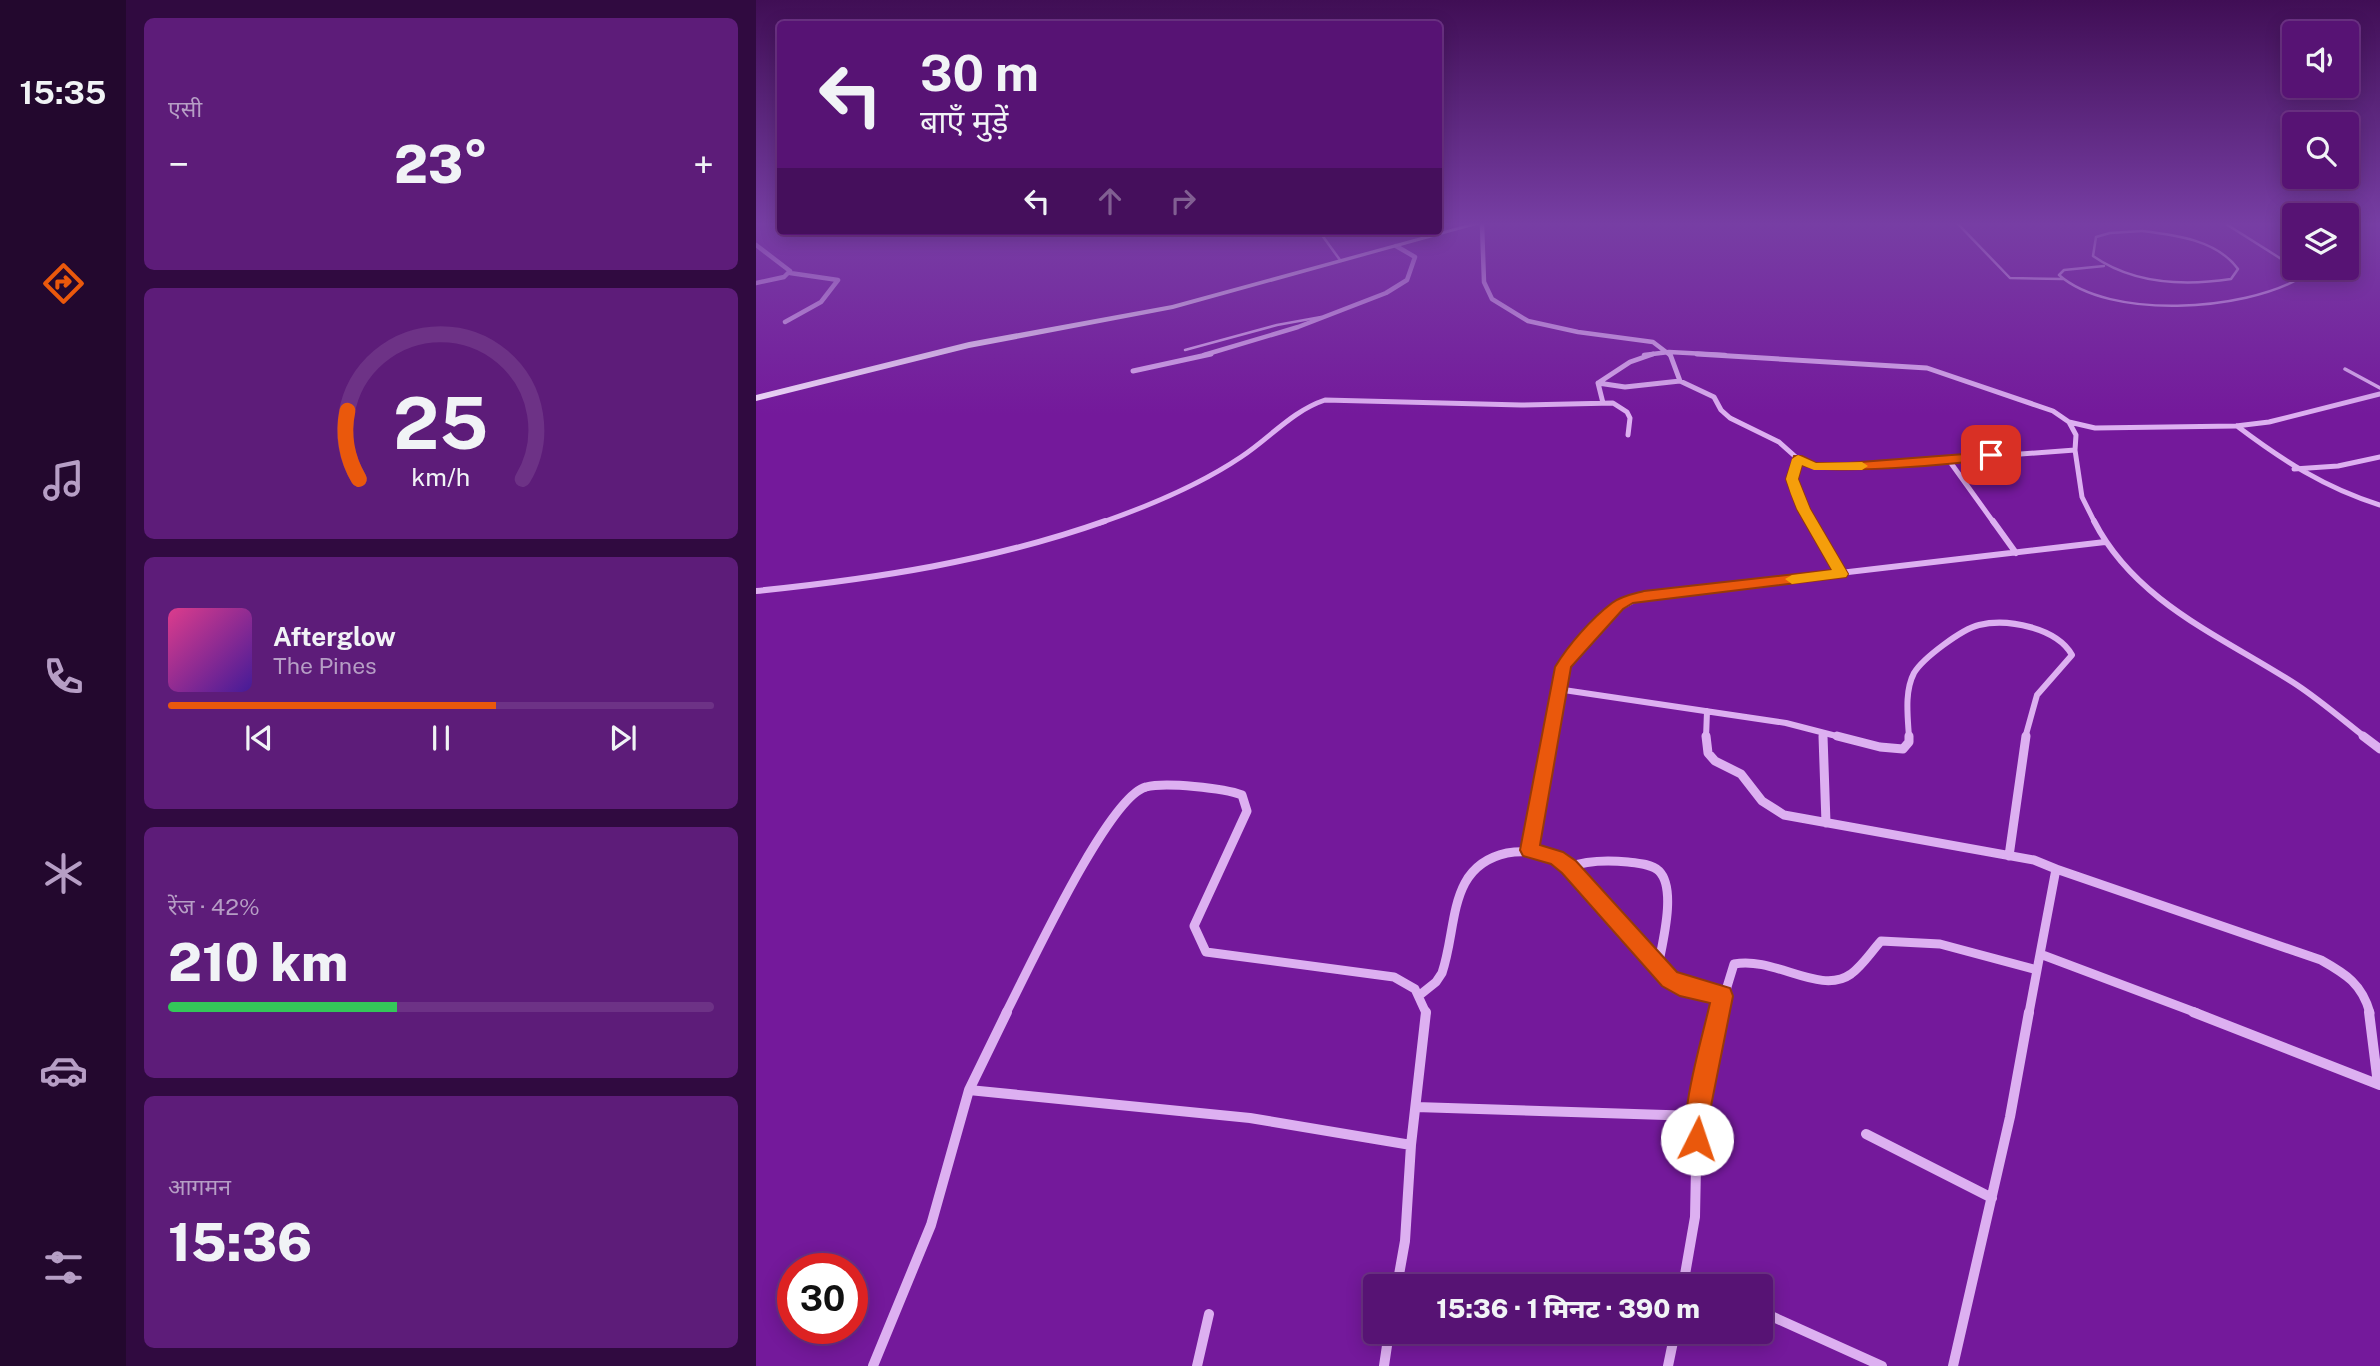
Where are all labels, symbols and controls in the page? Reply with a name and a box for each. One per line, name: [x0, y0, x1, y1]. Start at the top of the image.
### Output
map controls: [2282, 21, 2359, 280]
button: sound: [2282, 21, 2359, 98]
text: 30 m: [920, 44, 1039, 102]
icon: left: [805, 49, 896, 140]
text: 15:35: [20, 74, 106, 111]
text: एसी: [168, 95, 202, 122]
text: बाएँ मुड़ें: [920, 103, 1008, 140]
button: search: [2282, 112, 2359, 189]
text: 23°: [394, 134, 488, 195]
text: −: [168, 142, 189, 187]
text: +: [693, 142, 714, 187]
icon: left: [1018, 182, 1056, 220]
icon: ahead: [1091, 182, 1129, 220]
icon: right: [1164, 182, 1202, 220]
button: layers: [2282, 203, 2359, 280]
icon: directions: [39, 259, 88, 308]
text: 25: [393, 381, 489, 466]
pin: [1961, 425, 2021, 485]
icon: arrive: [1972, 436, 2010, 474]
icon: music: [39, 456, 88, 505]
text: km/h: [412, 462, 470, 492]
text: Afterglow: [273, 621, 396, 652]
icon: phone: [39, 652, 88, 701]
text: The Pines: [273, 652, 377, 679]
icon: previous: [240, 719, 278, 757]
icon: pause: [422, 719, 460, 757]
icon: next: [604, 719, 642, 757]
icon: climate: [39, 849, 88, 898]
text: रेंज · 42%: [168, 893, 260, 920]
text: 210 km: [168, 932, 348, 993]
icon: car: [39, 1046, 88, 1095]
position arrow: [1660, 1102, 1734, 1176]
text: आगमन: [168, 1173, 231, 1200]
text: 15:36: [168, 1212, 312, 1273]
icon: filters: [39, 1243, 88, 1292]
speed limit sign: 30: [777, 1253, 868, 1344]
text: 15:36 · 1 मिनट · 390 m: [1436, 1293, 1700, 1324]

